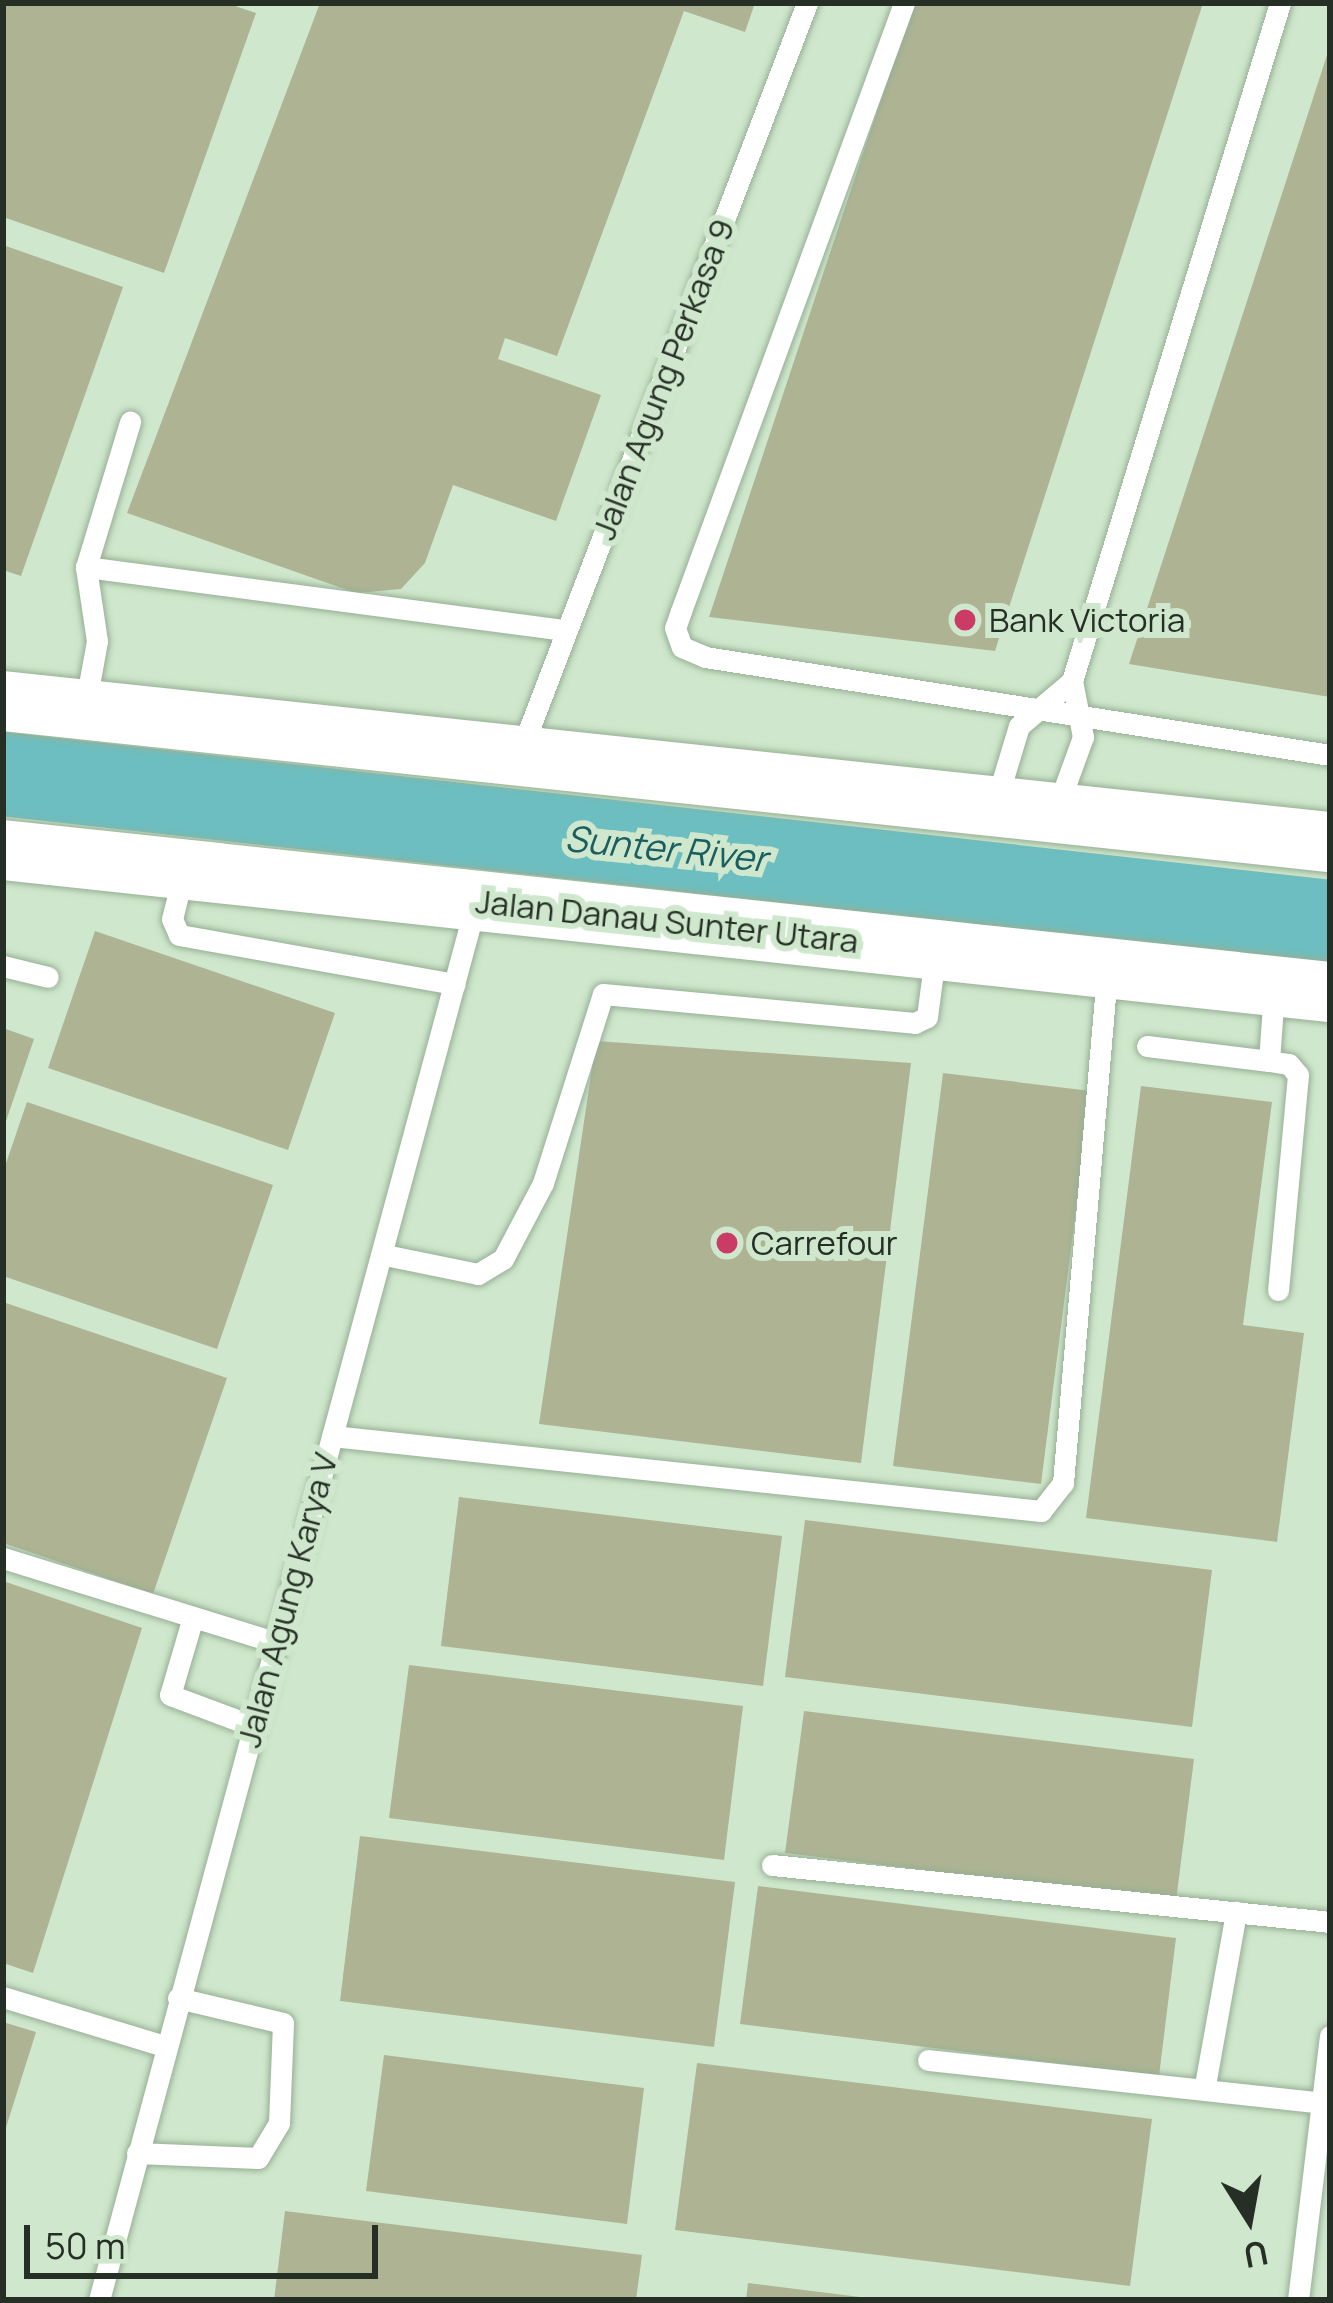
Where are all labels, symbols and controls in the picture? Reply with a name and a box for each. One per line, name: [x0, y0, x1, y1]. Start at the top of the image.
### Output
street label: Jalan Agung Perkasa 9: [584, 213, 742, 545]
place label: Bank Victoria: [989, 600, 1185, 640]
marker: Bank Victoria: [952, 607, 978, 633]
water label: Sunter River: [563, 816, 769, 880]
street label: Jalan Danau Sunter Utara: [474, 881, 860, 961]
place label: Carrefour: [751, 1223, 898, 1263]
marker: Carrefour: [714, 1230, 740, 1256]
street label: Jalan Agung Karya V: [229, 1449, 345, 1751]
north arrow: [1189, 2159, 1309, 2279]
scale bar: [30, 2201, 384, 2275]
text: 50 m: [45, 2221, 125, 2270]
text: U: [1240, 2230, 1272, 2279]

